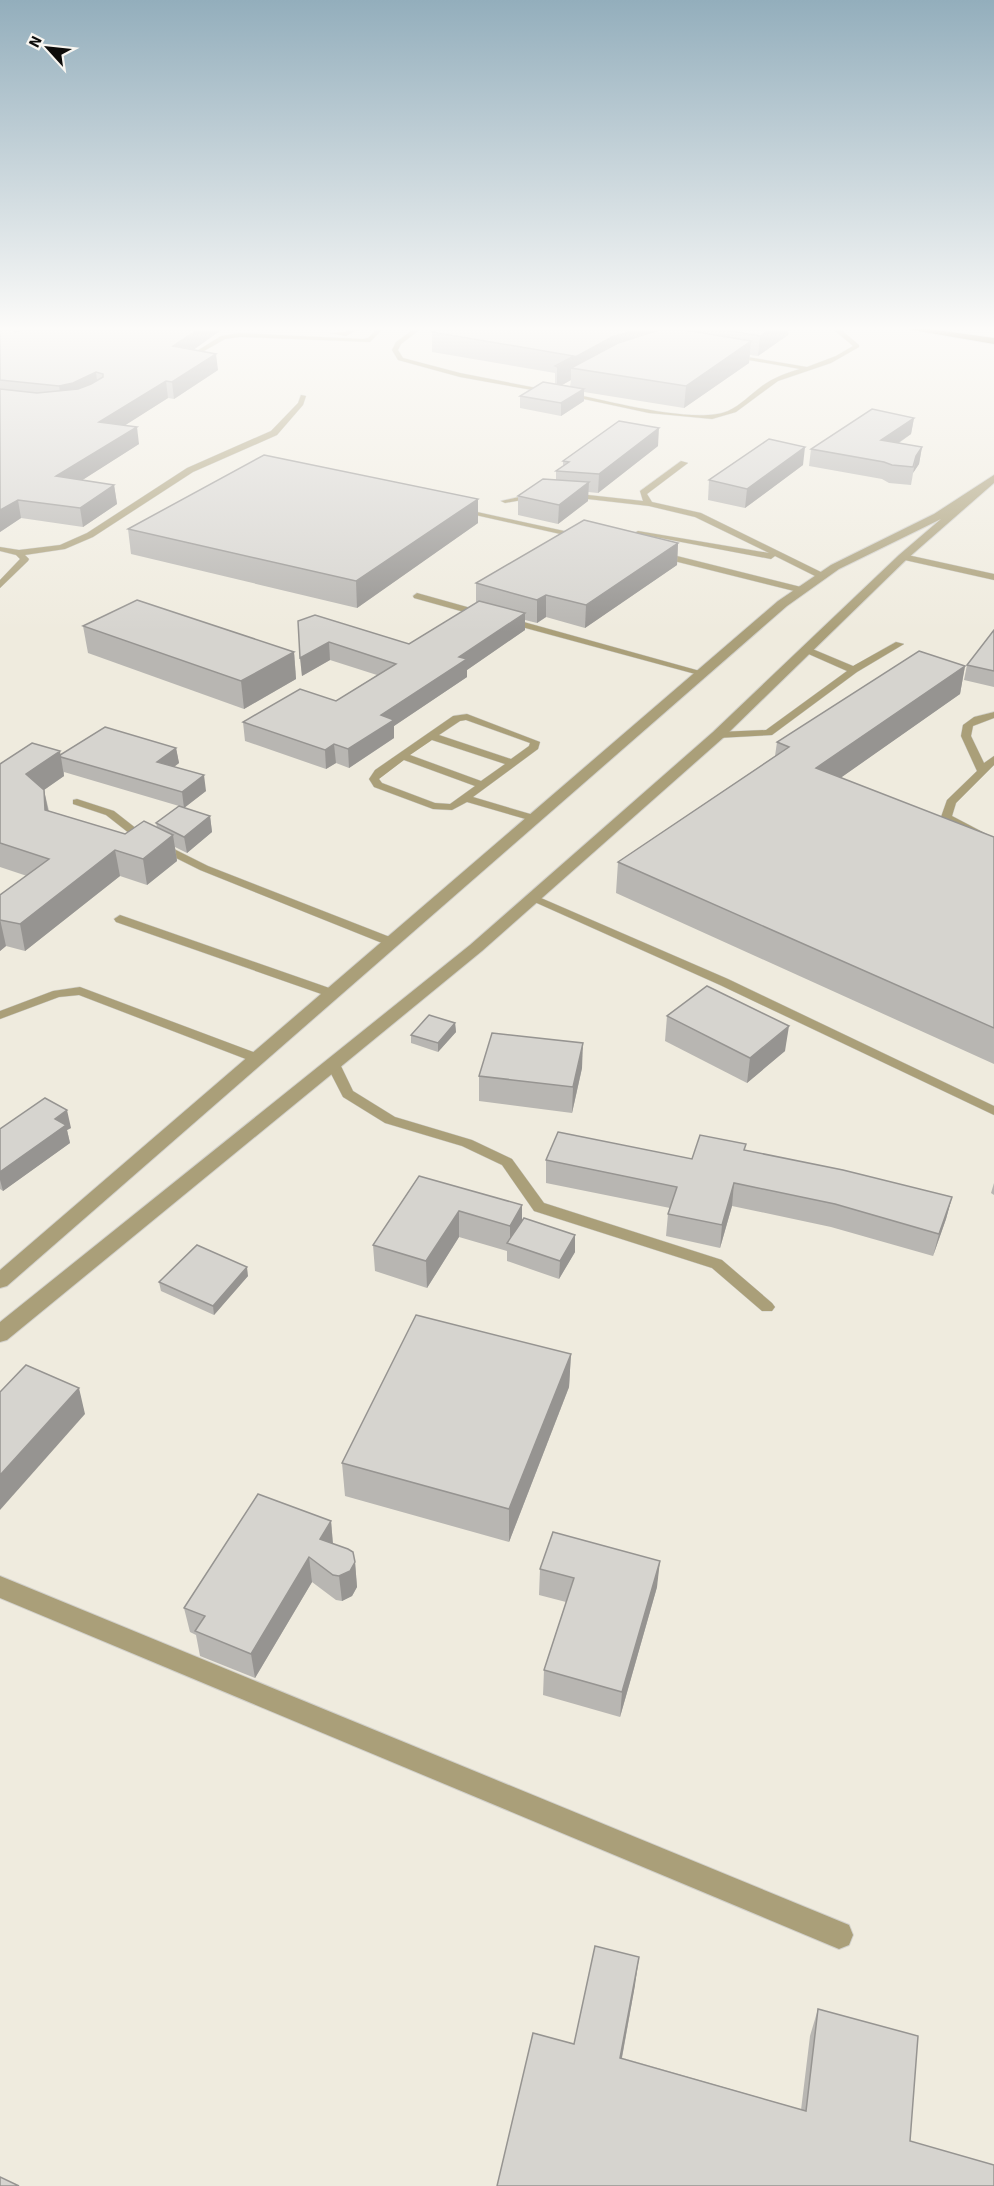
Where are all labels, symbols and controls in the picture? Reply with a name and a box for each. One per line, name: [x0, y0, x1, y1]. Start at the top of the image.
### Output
north arrow: [18, 18, 78, 78]
text: N: [23, 32, 48, 51]

